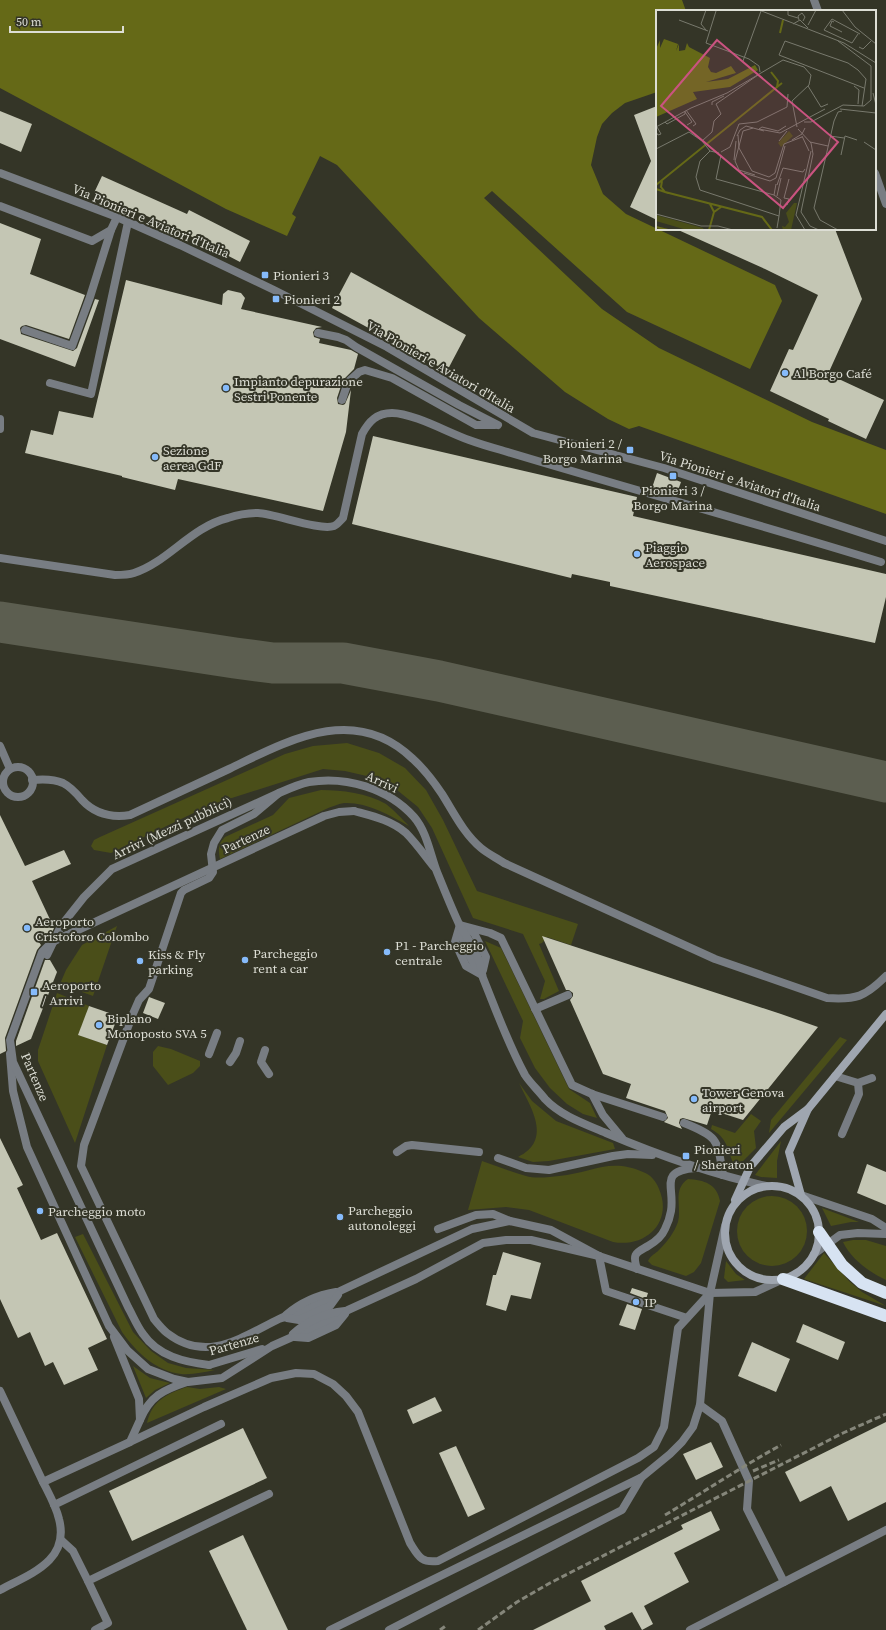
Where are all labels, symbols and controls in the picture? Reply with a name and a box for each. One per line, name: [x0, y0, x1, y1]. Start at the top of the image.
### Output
scale bar: [10, 8, 123, 34]
inset map: [656, 10, 876, 230]
text: 50 m: [16, 14, 42, 30]
street label: Via Pionieri e Aviatori d'Italia: [70, 180, 233, 262]
place label: Pionieri 3: [273, 267, 329, 284]
marker: Pionieri 3: [260, 270, 270, 280]
place label: Pionieri 2: [284, 291, 340, 308]
marker: Pionieri 2: [271, 294, 281, 304]
street label: Via Pionieri e Aviatori d'Italia: [363, 317, 519, 417]
place label: Al Borgo Café: [793, 365, 872, 382]
marker: Al Borgo Café: [780, 368, 790, 378]
place label: Impianto depurazione Sestri Ponente: [234, 373, 363, 405]
marker: Impianto depurazione Sestri Ponente: [221, 383, 231, 393]
place label: Pionieri 2 / Borgo Marina: [543, 435, 623, 467]
place label: Sezione aerea GdF: [163, 442, 222, 474]
marker: Pionieri 2 / Borgo Marina: [625, 445, 635, 455]
street label: Via Pionieri e Aviatori d'Italia: [657, 447, 823, 515]
marker: Sezione aerea GdF: [150, 452, 160, 462]
marker: Pionieri 3 / Borgo Marina: [668, 471, 678, 481]
place label: Pionieri 3 / Borgo Marina: [633, 482, 713, 514]
place label: Piaggio Aerospace: [645, 539, 706, 571]
marker: Piaggio Aerospace: [632, 549, 642, 559]
street label: Arrivi: [363, 767, 401, 797]
street label: Arrivi (Mezzi pubblici): [109, 793, 235, 863]
street label: Partenze: [219, 820, 273, 858]
place label: Aeroporto Cristoforo Colombo: [35, 913, 149, 945]
marker: Aeroporto Cristoforo Colombo: [22, 923, 32, 933]
place label: P1 - Parcheggio centrale: [395, 937, 484, 969]
place label: Parcheggio rent a car: [253, 945, 318, 977]
place label: Kiss & Fly parking: [148, 946, 206, 978]
marker: P1 - Parcheggio centrale: [382, 947, 392, 957]
marker: Parcheggio rent a car: [240, 955, 250, 965]
marker: Kiss & Fly parking: [135, 956, 145, 966]
place label: Aeroporto / Arrivi: [42, 977, 101, 1009]
marker: Aeroporto / Arrivi: [29, 987, 39, 997]
place label: Biplano Monoposto SVA 5: [107, 1010, 207, 1042]
marker: Biplano Monoposto SVA 5: [94, 1020, 104, 1030]
street label: Partenze: [17, 1050, 53, 1104]
place label: Tower Genova airport: [702, 1084, 785, 1116]
marker: Tower Genova airport: [689, 1094, 699, 1104]
place label: Pionieri / Sheraton: [694, 1141, 754, 1173]
marker: Pionieri / Sheraton: [681, 1151, 691, 1161]
place label: Parcheggio autonoleggi: [348, 1202, 416, 1234]
place label: Parcheggio moto: [48, 1203, 146, 1220]
marker: Parcheggio moto: [35, 1206, 45, 1216]
marker: Parcheggio autonoleggi: [335, 1212, 345, 1222]
place label: IP: [644, 1294, 657, 1311]
marker: IP: [631, 1297, 641, 1307]
street label: Partenze: [207, 1329, 261, 1359]

